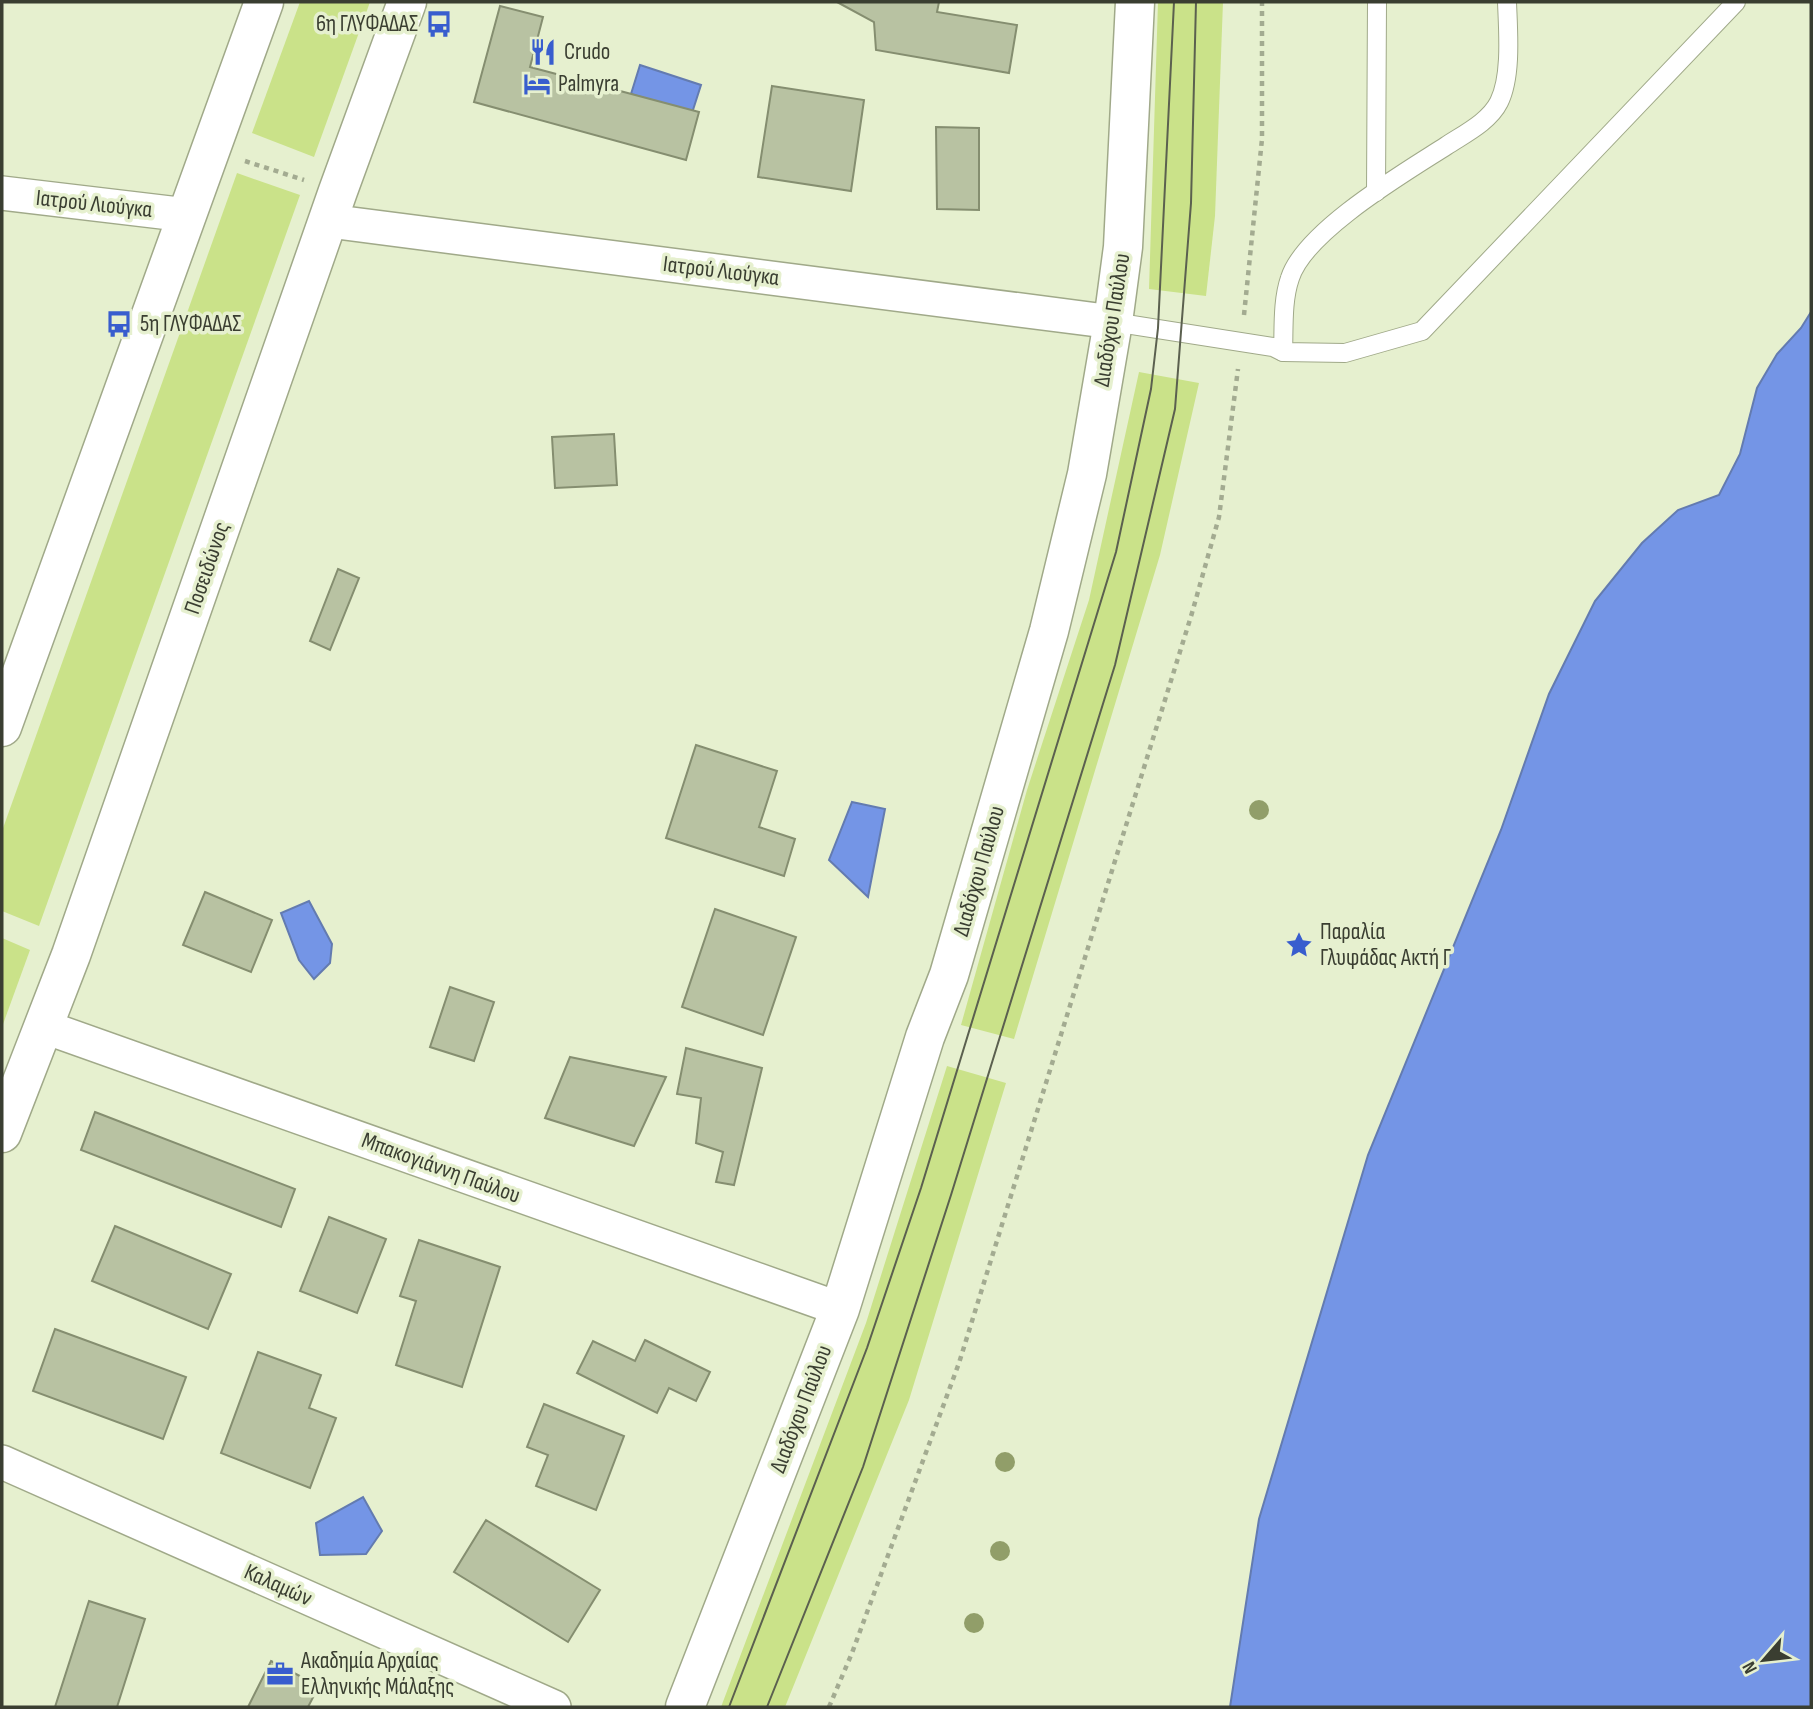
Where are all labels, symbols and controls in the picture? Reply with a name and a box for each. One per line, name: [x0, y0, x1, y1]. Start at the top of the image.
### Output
bus stop icon: 6η ΓΛΥΦΑΔΑΣ: [424, 9, 454, 39]
place label: 6η ΓΛΥΦΑΔΑΣ: [316, 10, 418, 38]
restaurant icon: Crudo: [528, 37, 558, 67]
place label: Crudo: [564, 38, 610, 66]
hotel icon: Palmyra: [522, 69, 552, 99]
place label: Palmyra: [558, 70, 619, 98]
street label: Ιατρού Λιούγκα: [35, 184, 154, 224]
street label: Ιατρού Λιούγκα: [661, 250, 781, 292]
street label: Διαδόχου Παύλου: [1088, 251, 1136, 389]
bus stop icon: 5η ΓΛΥΦΑΔΑΣ: [104, 309, 134, 339]
place label: 5η ΓΛΥΦΑΔΑΣ: [140, 310, 241, 338]
street label: Ποσειδώνος: [178, 518, 236, 618]
street label: Διαδόχου Παύλου: [947, 803, 1011, 939]
place label: Παραλία Γλυφάδας Ακτή Γ: [1320, 918, 1451, 972]
place icon: Παραλία Γλυφάδας Ακτή Γ: [1284, 930, 1314, 960]
street label: Μπακογιάννη Παύλου: [358, 1126, 524, 1210]
street label: Διαδόχου Παύλου: [764, 1341, 838, 1477]
street label: Καλαμών: [240, 1558, 316, 1612]
north arrow: [1729, 1625, 1799, 1695]
place label: Ακαδημία Αρχαίας Ελληνικής Μάλαξης: [300, 1647, 454, 1701]
text: N: [1738, 1657, 1763, 1677]
office icon: Ακαδημία Αρχαίας Ελληνικής Μάλαξης: [265, 1659, 295, 1689]

